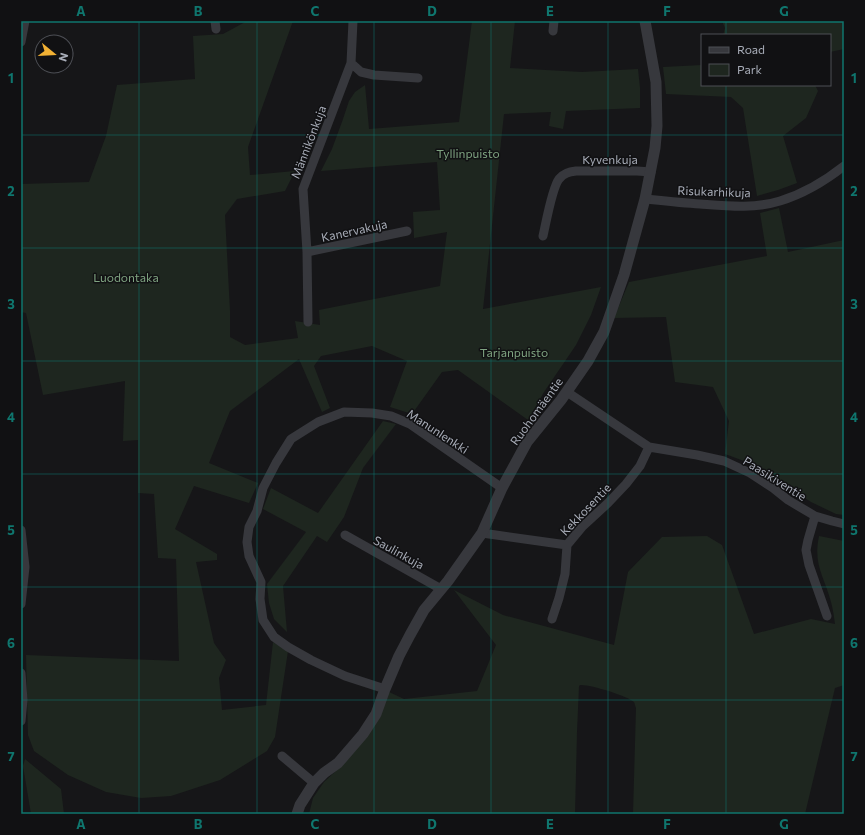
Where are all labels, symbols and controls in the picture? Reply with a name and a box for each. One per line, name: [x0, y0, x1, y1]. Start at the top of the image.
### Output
text: A: [76, 3, 86, 19]
text: B: [194, 3, 203, 19]
text: C: [311, 3, 320, 19]
text: D: [427, 3, 437, 19]
text: E: [546, 3, 554, 19]
text: F: [663, 3, 671, 19]
text: G: [779, 3, 789, 19]
north arrow: [34, 34, 74, 74]
legend: [701, 34, 831, 86]
text: Road: [737, 42, 765, 56]
text: N: [57, 51, 71, 63]
text: Park: [737, 62, 763, 76]
text: 1: [8, 70, 14, 86]
text: 1: [851, 70, 857, 86]
street label: Männikönkuja: [288, 103, 328, 181]
park label: Tyllinpuisto: [436, 146, 500, 160]
street label: Kyvenkuja: [582, 152, 638, 166]
text: 2: [7, 183, 15, 199]
street label: Risukarhikuja: [677, 183, 751, 199]
text: 2: [850, 183, 858, 199]
street label: Kanervakuja: [320, 216, 388, 244]
park label: Luodontaka: [93, 270, 159, 284]
text: 3: [7, 296, 15, 312]
text: 3: [850, 296, 858, 312]
park label: Tarjanpuisto: [480, 345, 548, 359]
street label: Ruohomäentie: [507, 374, 565, 448]
street label: Manunlenkki: [405, 406, 471, 456]
text: 4: [7, 409, 15, 425]
text: 4: [850, 409, 858, 425]
street label: Paasikiventie: [741, 453, 809, 503]
street label: Kekkosentie: [557, 480, 613, 538]
text: 5: [7, 522, 15, 538]
text: 5: [850, 522, 858, 538]
street label: Saulinkuja: [371, 532, 427, 572]
text: 6: [7, 635, 15, 651]
text: 6: [850, 635, 858, 651]
text: 7: [7, 748, 15, 764]
text: 7: [850, 748, 858, 764]
text: A: [76, 816, 86, 832]
text: B: [194, 816, 203, 832]
text: C: [311, 816, 320, 832]
text: D: [427, 816, 437, 832]
text: E: [546, 816, 554, 832]
text: F: [663, 816, 671, 832]
text: G: [779, 816, 789, 832]

